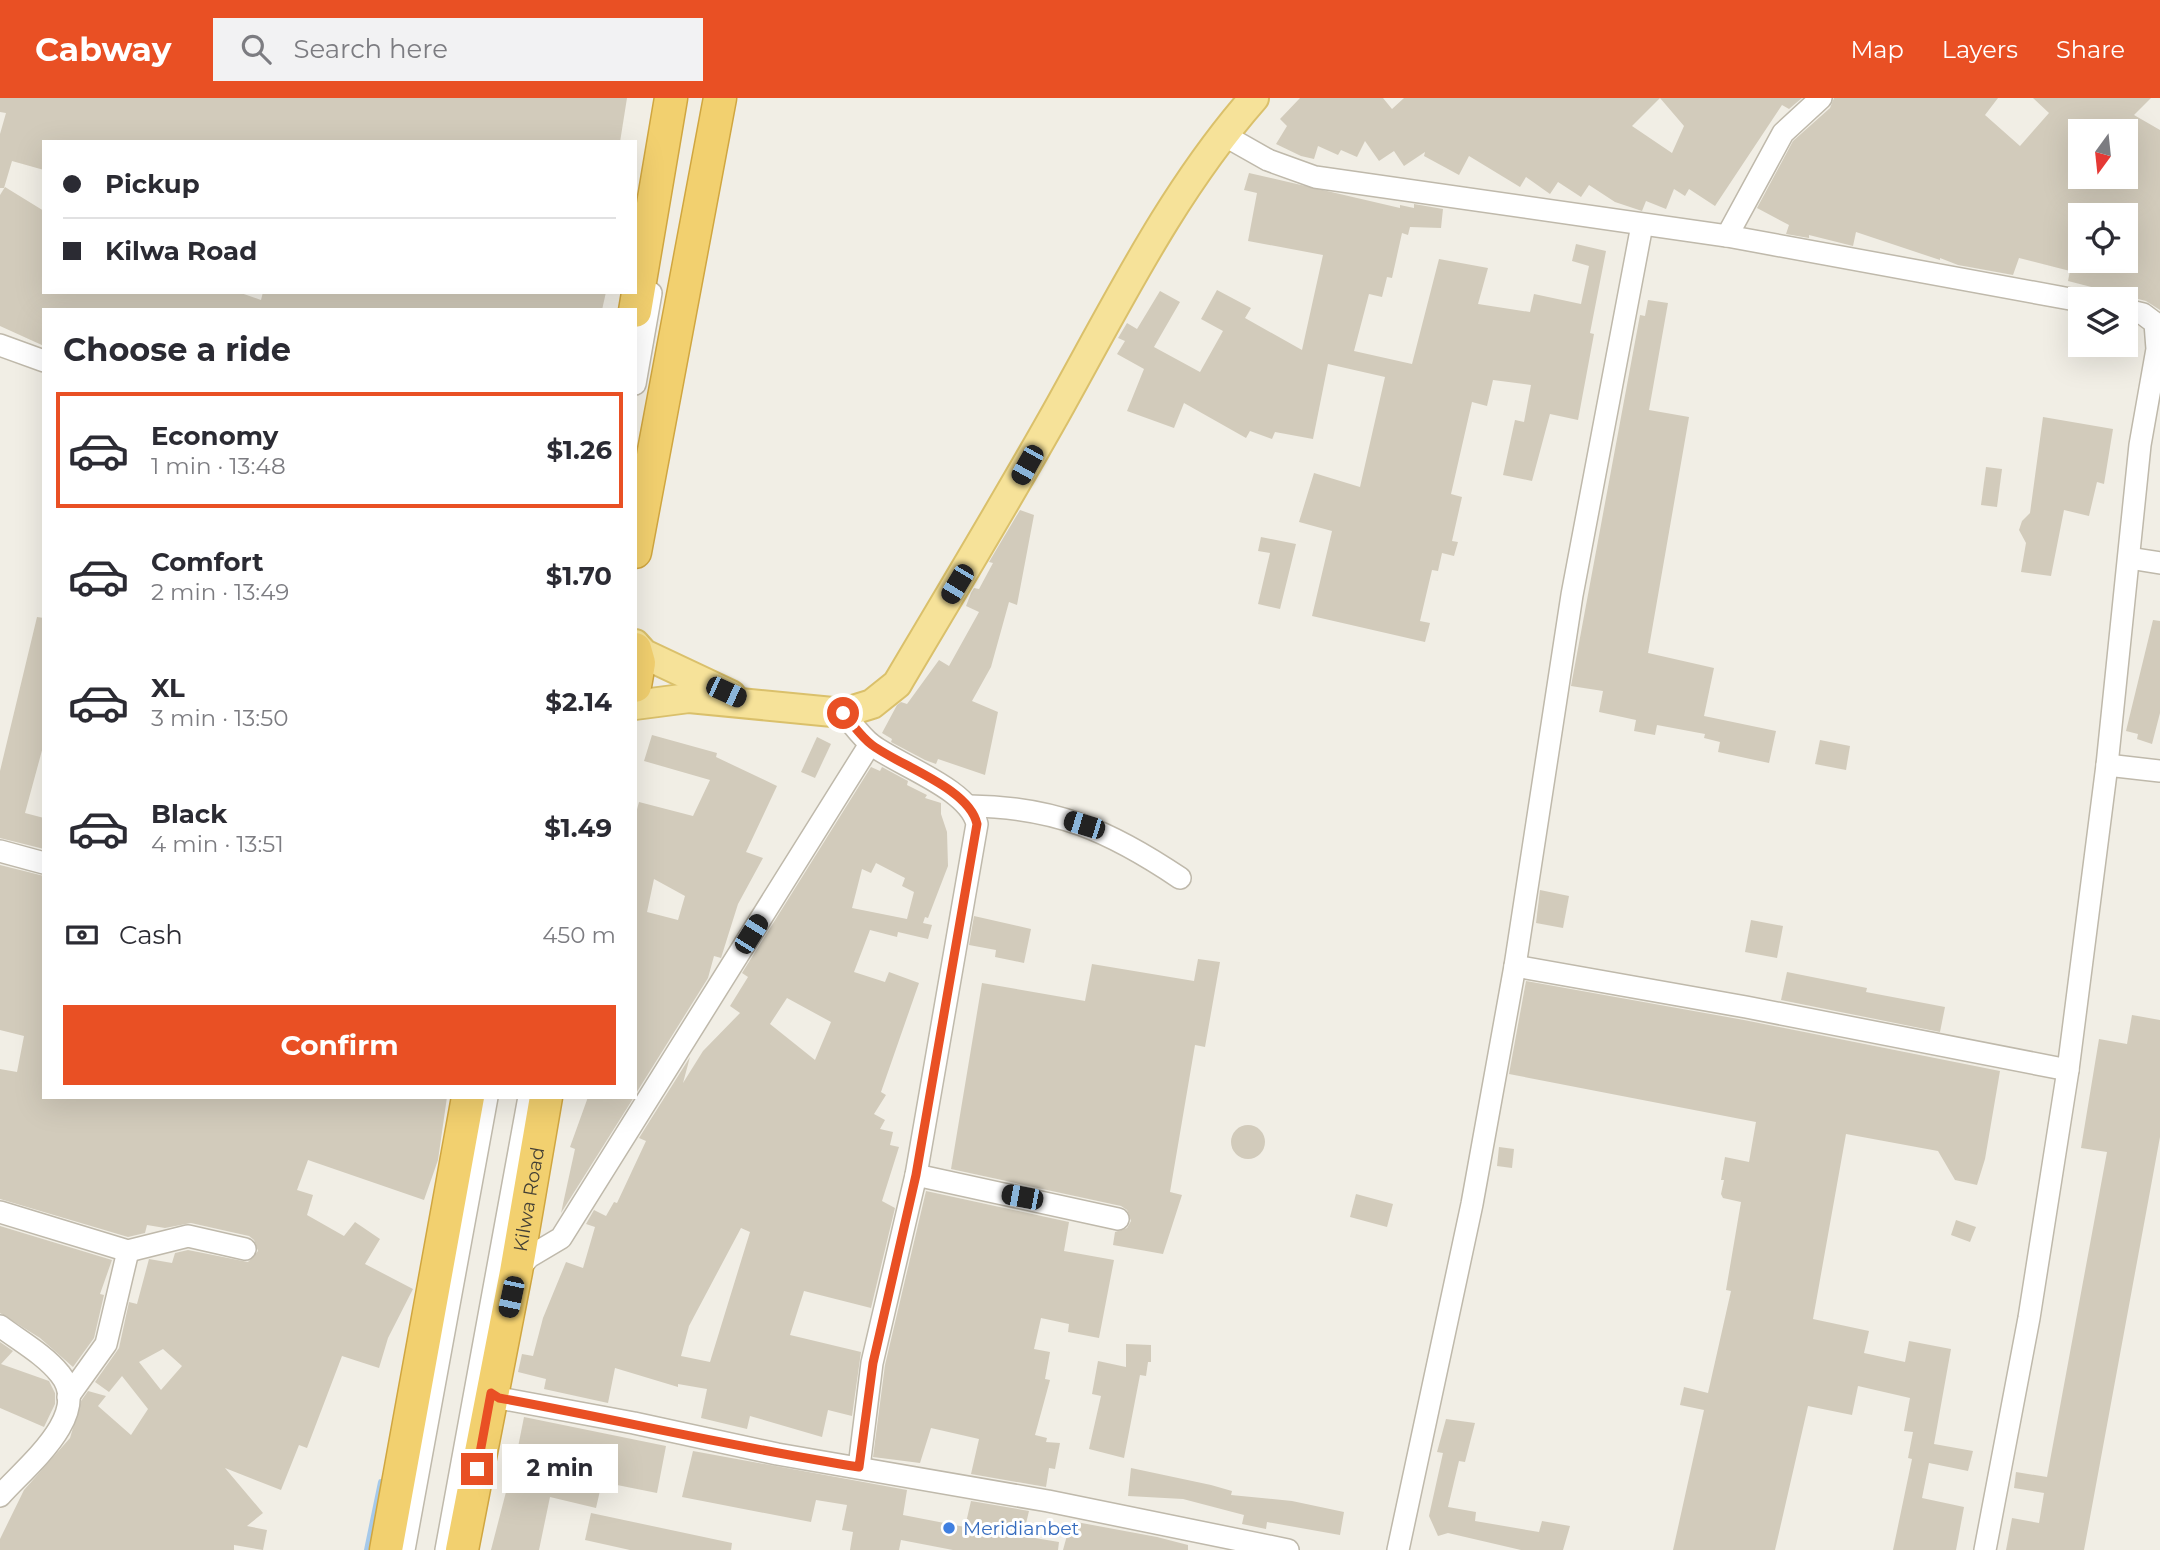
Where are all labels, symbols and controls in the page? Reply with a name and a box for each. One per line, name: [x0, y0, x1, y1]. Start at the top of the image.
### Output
search box: [213, 18, 703, 81]
text: Cabway: [35, 29, 171, 69]
icon: search: [237, 30, 275, 68]
text: Search here: [293, 33, 448, 65]
text: Map: [1850, 35, 1904, 64]
text: Layers: [1942, 35, 2018, 64]
text: Share: [2056, 35, 2125, 64]
north arrow: [2068, 119, 2138, 189]
map controls: [2068, 119, 2138, 357]
text: Pickup: [105, 168, 200, 200]
button: locate: [2068, 203, 2138, 273]
text: Kilwa Road: [105, 235, 257, 267]
button: layers: [2068, 287, 2138, 357]
text: Choose a ride: [63, 330, 291, 369]
icon: car: [67, 419, 130, 482]
text: Economy: [151, 420, 278, 452]
text: $1.26: [547, 434, 612, 466]
car: [1008, 442, 1047, 488]
text: 1 min · 13:48: [151, 452, 286, 480]
icon: car: [67, 545, 130, 608]
text: Comfort: [151, 546, 263, 578]
text: $1.70: [546, 560, 612, 592]
car: [938, 561, 977, 607]
text: 2 min · 13:49: [151, 578, 289, 606]
icon: car: [67, 671, 130, 734]
text: XL: [151, 672, 185, 704]
car: [703, 674, 750, 710]
text: $2.14: [545, 686, 612, 718]
route start: [827, 697, 859, 729]
text: 3 min · 13:50: [151, 704, 288, 732]
icon: car: [67, 797, 130, 860]
text: Black: [151, 798, 227, 830]
car: [1061, 809, 1108, 841]
text: $1.49: [544, 812, 612, 844]
text: 4 min · 13:51: [151, 830, 284, 858]
car: [731, 911, 772, 957]
icon: cash: [63, 916, 101, 954]
text: Cash: [119, 919, 183, 951]
text: 450 m: [542, 921, 616, 949]
button: Confirm: [63, 1005, 616, 1085]
street label: Kilwa Road: [509, 1145, 549, 1254]
car: [1000, 1183, 1045, 1211]
car: [497, 1274, 526, 1320]
callout: 2 min: [502, 1444, 617, 1494]
route end: [461, 1453, 493, 1485]
text: 2 min: [526, 1454, 594, 1482]
place label: Meridianbet: [963, 1517, 1080, 1540]
marker: Meridianbet: [941, 1520, 957, 1536]

